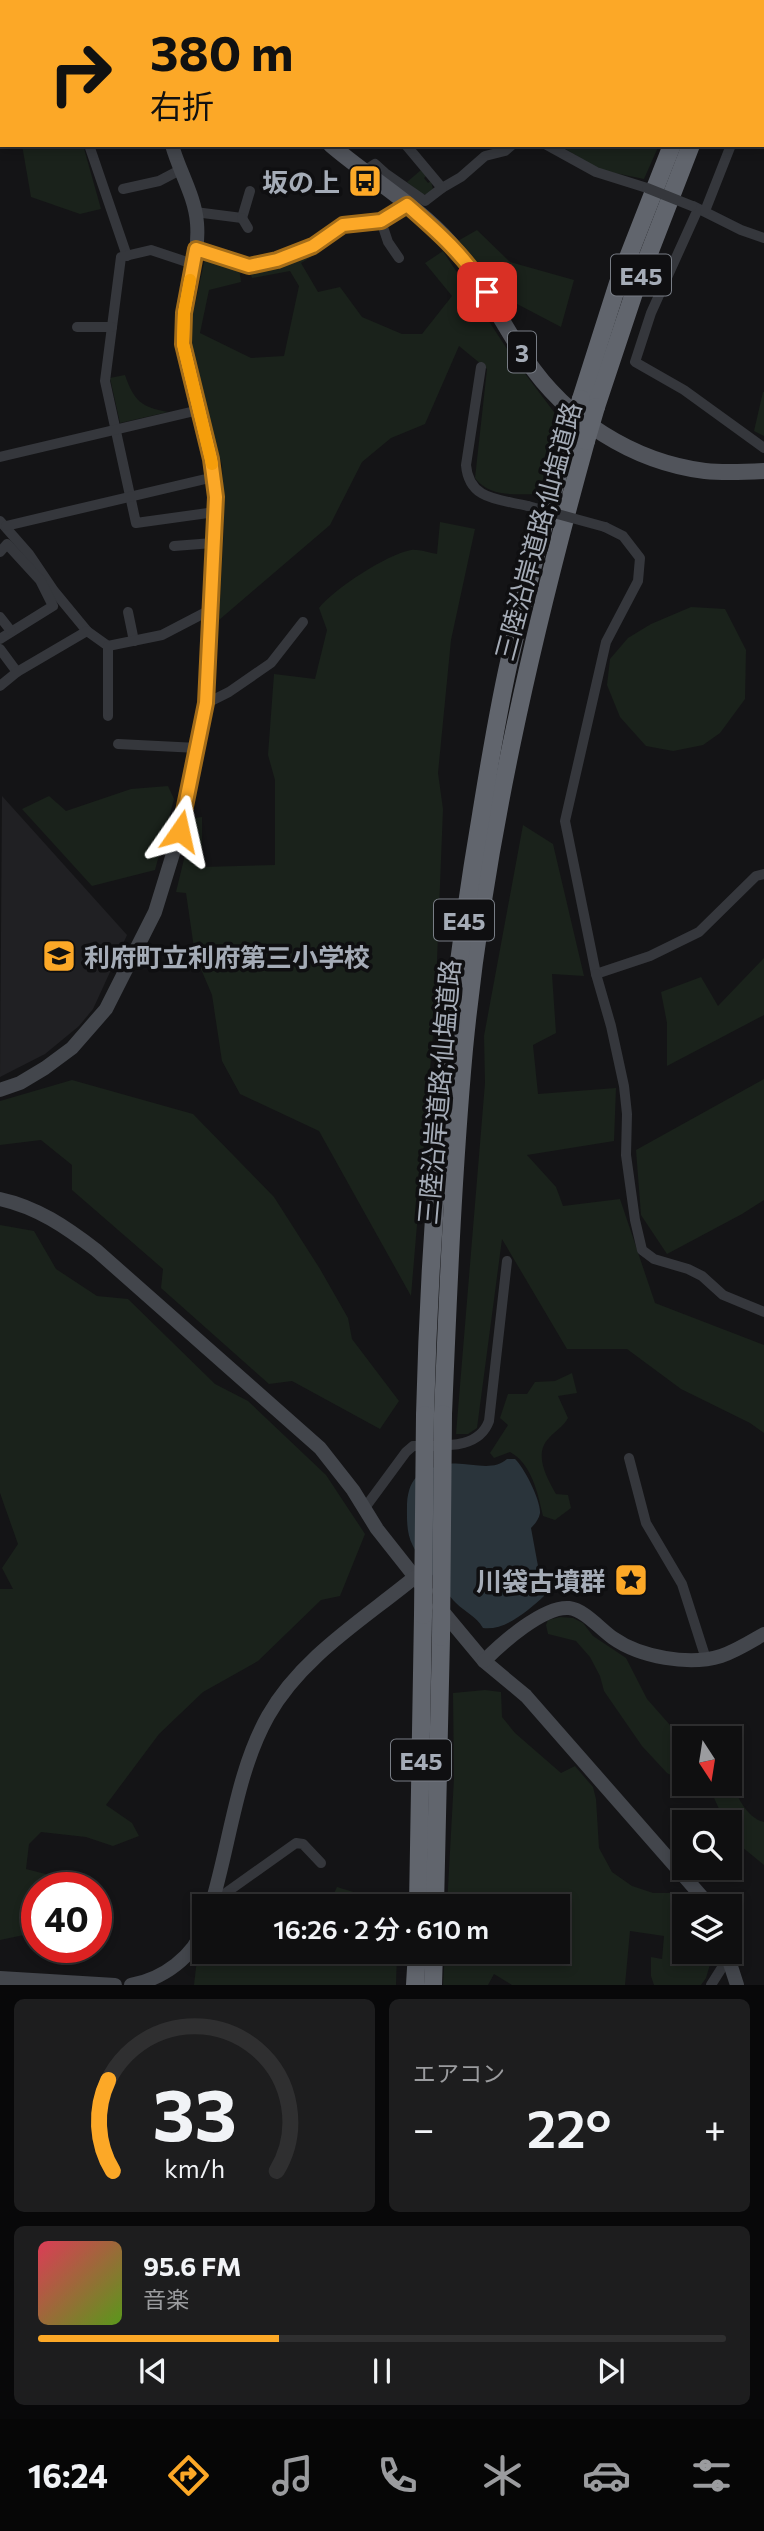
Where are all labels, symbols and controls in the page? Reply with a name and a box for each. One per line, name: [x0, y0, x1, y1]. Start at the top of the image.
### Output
text: 380 m: [150, 21, 294, 81]
icon: right: [35, 28, 126, 119]
text: 右折: [150, 85, 214, 125]
bus stop icon: 坂の上: [346, 162, 384, 200]
place label: 坂の上: [262, 166, 340, 197]
road number: E45: [611, 254, 671, 296]
pin: [457, 262, 517, 322]
icon: arrive: [468, 273, 506, 311]
road number: 3: [508, 332, 536, 372]
street label: 三陸沿岸道路;仙塩道路: [488, 398, 586, 664]
position arrow: [143, 794, 217, 868]
road number: E45: [434, 900, 494, 940]
school or university icon: 利府町立利府第三小学校: [40, 937, 78, 975]
place label: 利府町立利府第三小学校: [84, 941, 370, 972]
street label: 三陸沿岸道路;仙塩道路: [411, 958, 465, 1226]
place icon: 川袋古墳群: [612, 1561, 650, 1599]
place label: 川袋古墳群: [476, 1565, 606, 1596]
north arrow: [672, 1726, 742, 1796]
map controls: [672, 1726, 742, 1964]
road number: E45: [391, 1740, 451, 1780]
button: search: [672, 1810, 742, 1880]
speed limit sign: 40: [21, 1872, 112, 1963]
button: layers: [672, 1894, 742, 1964]
text: 16:26 · 2 分 · 610 m: [273, 1913, 489, 1944]
text: エアコン: [413, 2059, 505, 2087]
text: 33: [152, 2068, 237, 2157]
text: 22°: [527, 2095, 611, 2159]
text: −: [413, 2104, 435, 2151]
text: +: [704, 2104, 726, 2151]
text: km/h: [164, 2153, 225, 2183]
text: 95.6 FM: [143, 2250, 241, 2281]
text: 音楽: [143, 2285, 189, 2313]
icon: previous: [134, 2352, 172, 2390]
icon: pause: [363, 2352, 401, 2390]
icon: next: [592, 2352, 630, 2390]
icon: directions: [164, 2451, 213, 2500]
icon: music: [268, 2451, 317, 2500]
icon: phone: [373, 2451, 422, 2500]
icon: climate: [478, 2451, 527, 2500]
icon: car: [582, 2451, 631, 2500]
icon: filters: [687, 2451, 736, 2500]
text: 16:24: [28, 2455, 108, 2495]

